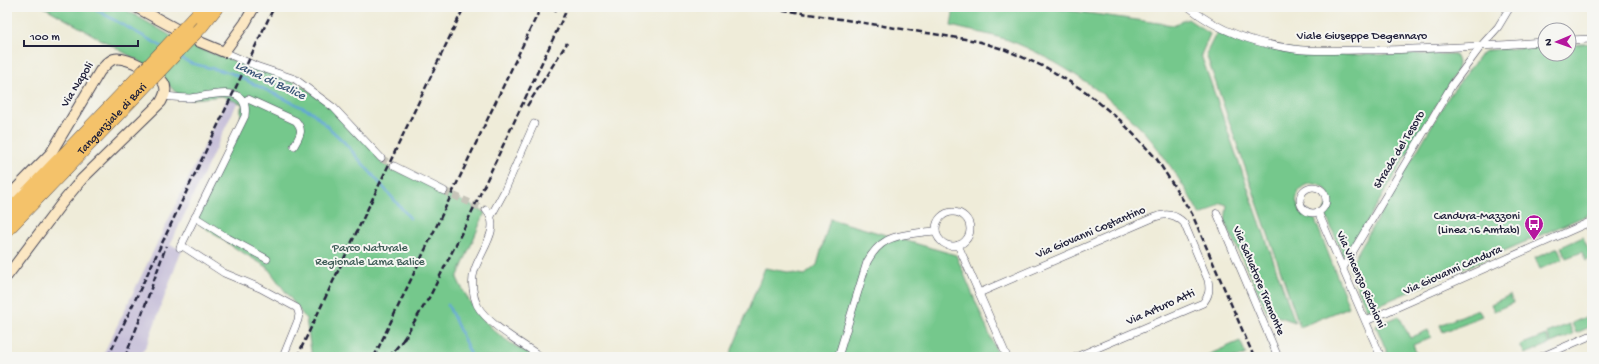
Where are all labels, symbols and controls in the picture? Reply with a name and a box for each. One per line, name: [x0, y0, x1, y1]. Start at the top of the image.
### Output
scale bar: [24, 22, 138, 48]
north arrow: [1537, 22, 1577, 62]
street label: Viale Giuseppe Degennaro: [1296, 30, 1427, 44]
text: 100 m: [29, 31, 60, 45]
text: N: [1543, 38, 1555, 46]
water label: Lama di Balice: [233, 58, 309, 104]
street label: Via Napoli: [58, 59, 98, 111]
street label: Tangenziale di Bari: [75, 80, 151, 159]
street label: Strada del Tesoro: [1371, 108, 1429, 192]
street label: Via Giovanni Costantino: [1033, 204, 1148, 263]
place label: Candura-Mazzoni (Linea 16 Amtab): [1434, 210, 1520, 238]
bus stop icon: Candura-Mazzoni (Linea 16 Amtab): [1523, 213, 1545, 241]
street label: Via Salvatore Tramonte: [1228, 223, 1288, 338]
street label: Via Vincenzo Ricchioni: [1332, 228, 1388, 331]
park label: Parco Naturale Regionale Lama Balice: [315, 242, 426, 270]
street label: Via Giovanni Candura: [1401, 243, 1505, 299]
street label: Via Arturo Atti: [1124, 287, 1198, 330]

